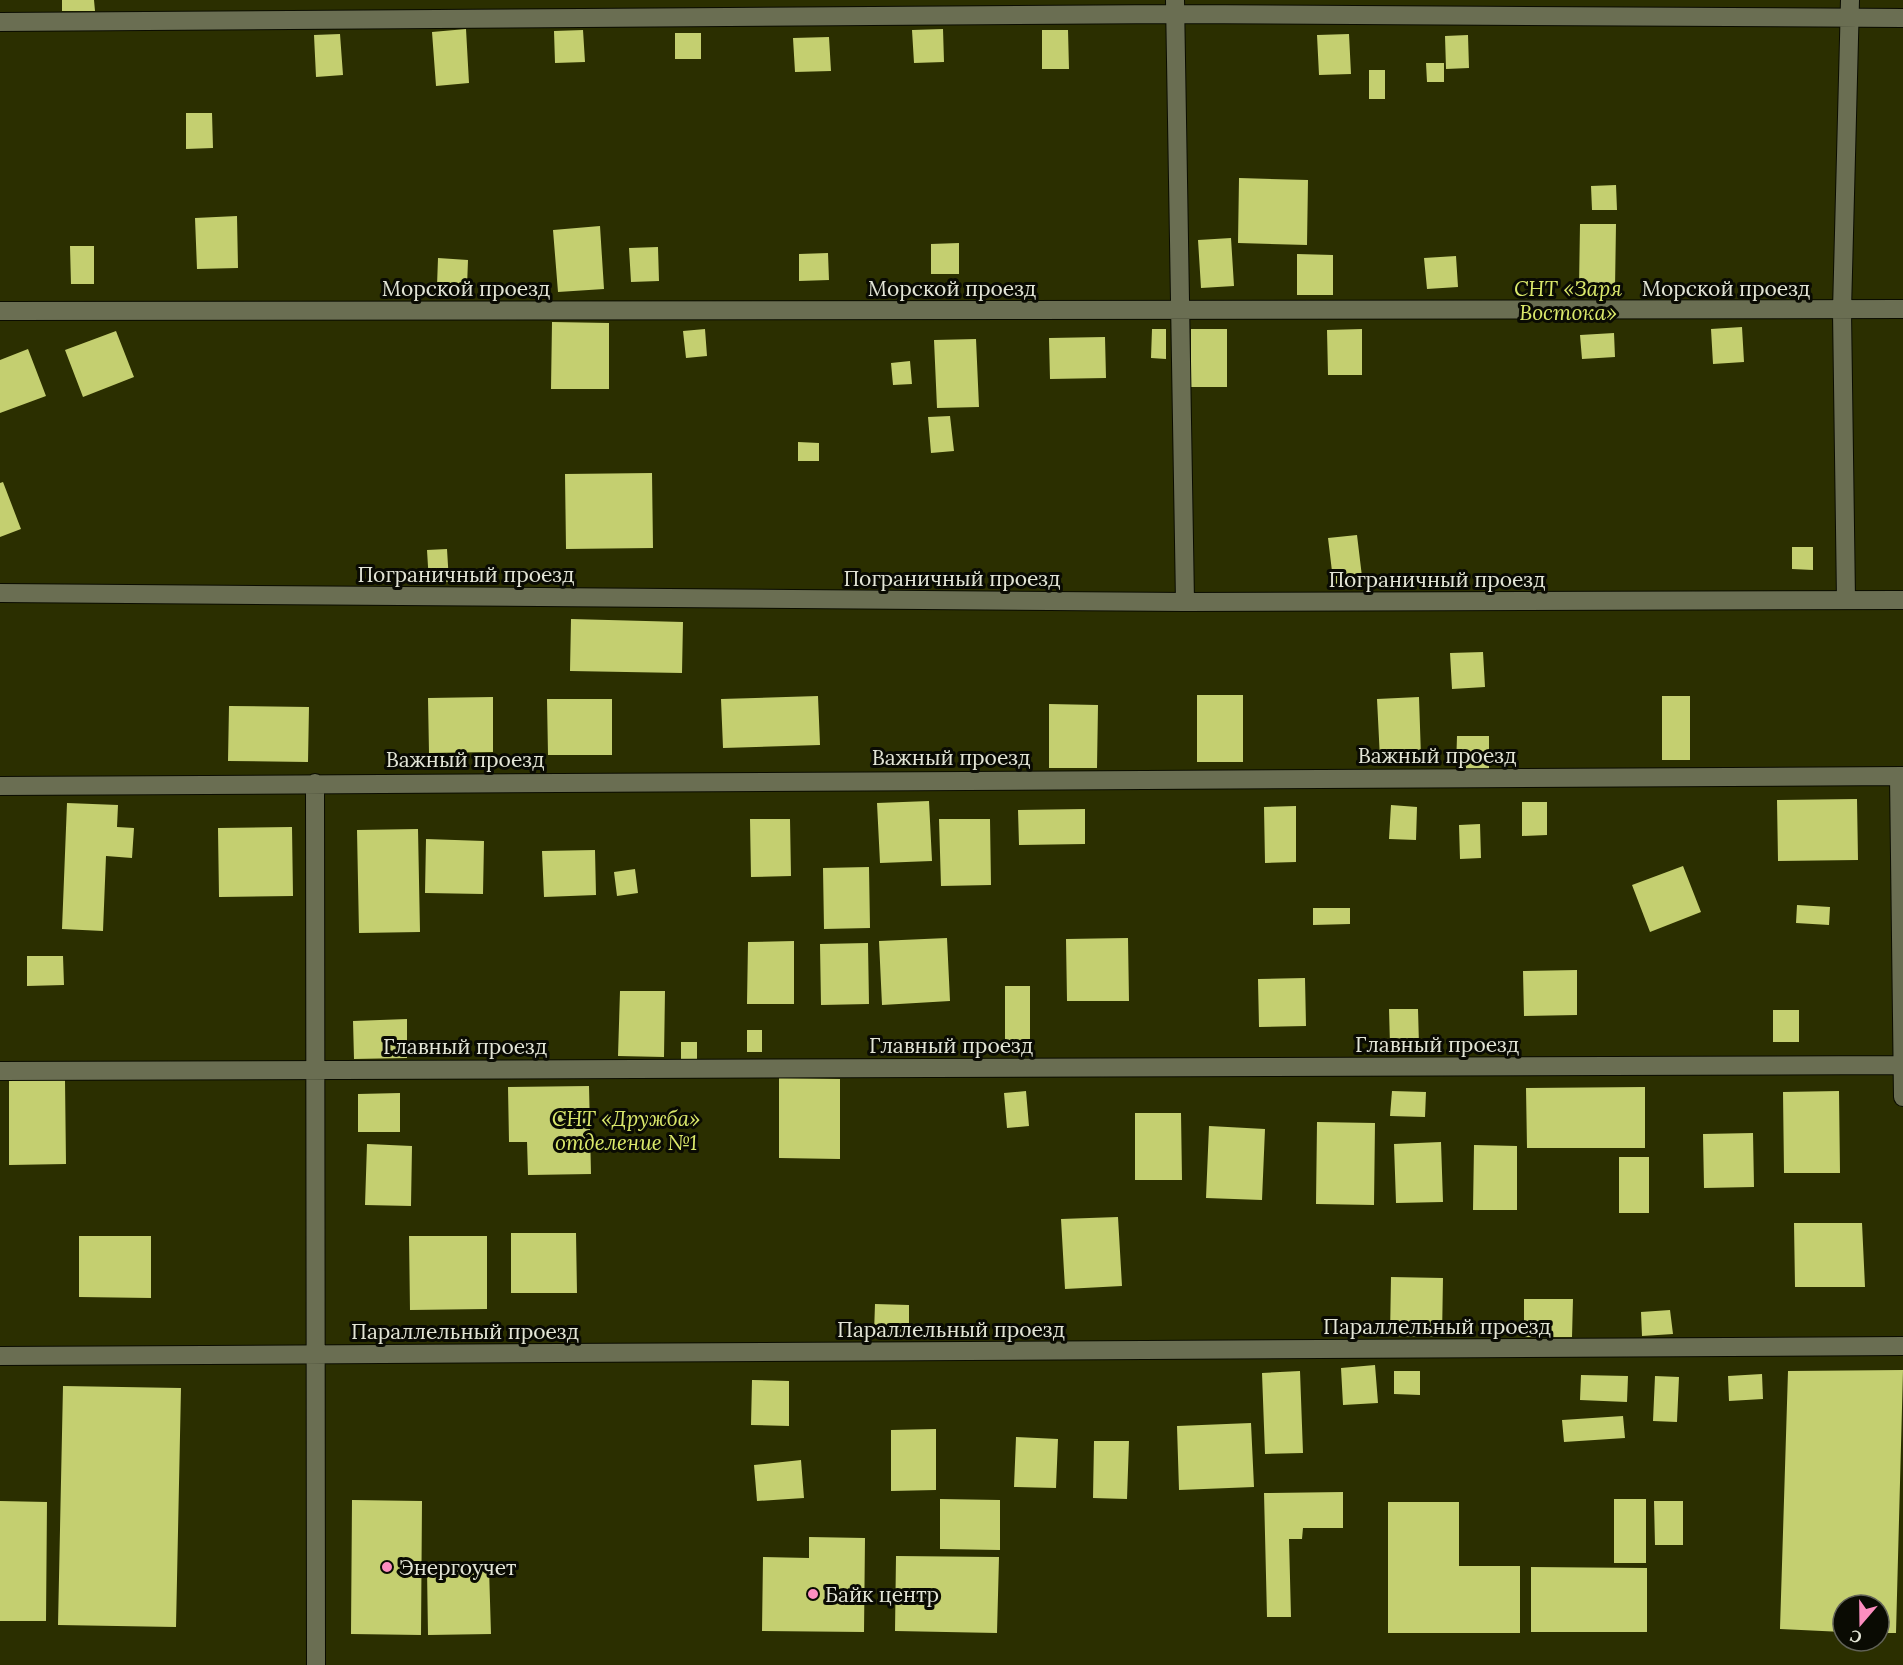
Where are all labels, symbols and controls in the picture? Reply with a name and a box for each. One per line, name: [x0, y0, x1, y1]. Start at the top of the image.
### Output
street label: Морской проезд: [382, 275, 550, 302]
street label: Морской проезд: [868, 275, 1036, 302]
park label: СНТ «Заря Востока»: [1514, 275, 1622, 326]
street label: Морской проезд: [1642, 275, 1810, 302]
street label: Пограничный проезд: [358, 561, 574, 588]
street label: Пограничный проезд: [844, 565, 1060, 592]
street label: Пограничный проезд: [1329, 566, 1545, 593]
street label: Важный проезд: [1358, 742, 1516, 769]
street label: Важный проезд: [872, 744, 1030, 771]
street label: Важный проезд: [386, 746, 544, 773]
street label: Главный проезд: [1355, 1031, 1519, 1058]
street label: Главный проезд: [869, 1032, 1033, 1059]
street label: Главный проезд: [383, 1033, 547, 1060]
park label: СНТ «Дружба» отделение №1: [552, 1105, 700, 1156]
street label: Параллельный проезд: [1323, 1313, 1551, 1340]
street label: Параллельный проезд: [837, 1316, 1065, 1343]
street label: Параллельный проезд: [351, 1318, 579, 1345]
place label: Энергоучет: [399, 1554, 517, 1581]
marker: Энергоучет: [380, 1560, 394, 1574]
place label: Байк центр: [825, 1581, 939, 1608]
marker: Байк центр: [806, 1587, 820, 1601]
north arrow: [1831, 1593, 1891, 1653]
text: С: [1847, 1626, 1864, 1648]

